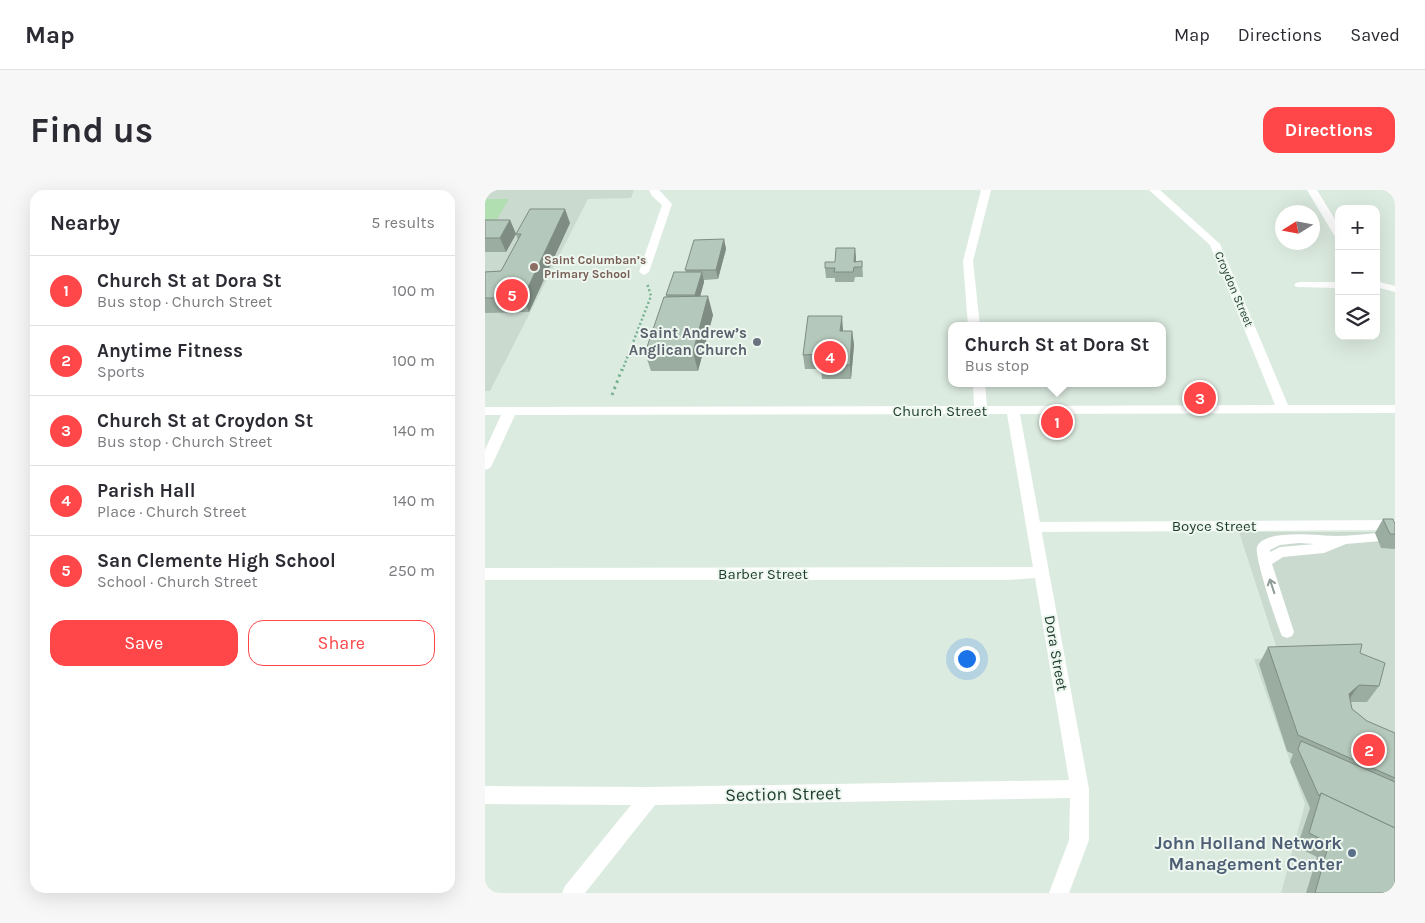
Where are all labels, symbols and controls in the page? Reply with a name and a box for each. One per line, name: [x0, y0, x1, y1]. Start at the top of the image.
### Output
text: Map: [25, 21, 75, 49]
text: Map: [1174, 24, 1210, 46]
text: Directions: [1238, 24, 1322, 46]
text: Saved: [1350, 24, 1400, 46]
button: Directions: [1263, 107, 1395, 153]
text: Find us: [30, 110, 153, 151]
north arrow: [1275, 205, 1320, 250]
map controls: [1335, 205, 1380, 340]
button: +: [1335, 205, 1380, 250]
text: Nearby: [50, 211, 120, 235]
text: 5 results: [371, 213, 435, 232]
street label: Croydon Street: [1212, 249, 1256, 329]
button: −: [1335, 250, 1380, 295]
place label: Saint Columban’s Primary School: [544, 253, 646, 281]
marker: Saint Columban’s Primary School: [528, 261, 540, 273]
text: Church St at Dora St: [97, 270, 282, 292]
pin: 5: [496, 276, 528, 314]
text: 1: [63, 281, 69, 300]
text: 100 m: [392, 281, 435, 300]
text: Bus stop · Church Street: [97, 292, 272, 311]
button: layers: [1335, 295, 1380, 340]
popup: [948, 322, 1166, 387]
place label: Saint Andrew’s Anglican Church: [629, 324, 747, 359]
text: Church St at Dora St: [965, 334, 1149, 356]
marker: Saint Andrew’s Anglican Church: [751, 336, 763, 348]
pin: 4: [814, 338, 846, 376]
text: Anytime Fitness: [97, 340, 243, 362]
text: 2: [61, 351, 71, 370]
text: 100 m: [392, 351, 435, 370]
text: Bus stop: [965, 356, 1029, 375]
text: Sports: [97, 362, 145, 381]
pin: 3: [1184, 379, 1216, 417]
street label: Church Street: [893, 402, 987, 420]
pin: 1: [1041, 403, 1073, 441]
text: Church St at Croydon St: [97, 410, 313, 432]
text: 3: [61, 421, 71, 440]
text: 140 m: [393, 421, 435, 440]
text: Bus stop · Church Street: [97, 432, 272, 451]
text: Parish Hall: [97, 480, 196, 502]
text: 4: [61, 491, 71, 510]
text: 140 m: [393, 491, 435, 510]
text: Place · Church Street: [97, 502, 247, 521]
street label: Boyce Street: [1172, 517, 1257, 535]
text: San Clemente High School: [97, 550, 336, 572]
text: 5: [61, 561, 71, 580]
text: 250 m: [388, 561, 435, 580]
street label: Barber Street: [718, 565, 808, 583]
text: School · Church Street: [97, 572, 258, 591]
one-way arrow: [1267, 579, 1276, 594]
street label: Dora Street: [1040, 614, 1072, 693]
button: Save: [50, 620, 238, 666]
button: Share: [248, 620, 435, 666]
your location: [954, 646, 980, 672]
pin: 2: [1353, 731, 1385, 769]
street label: Section Street: [725, 782, 841, 806]
place label: John Holland Network Management Center: [1155, 832, 1342, 875]
marker: John Holland Network Management Center: [1346, 847, 1358, 859]

